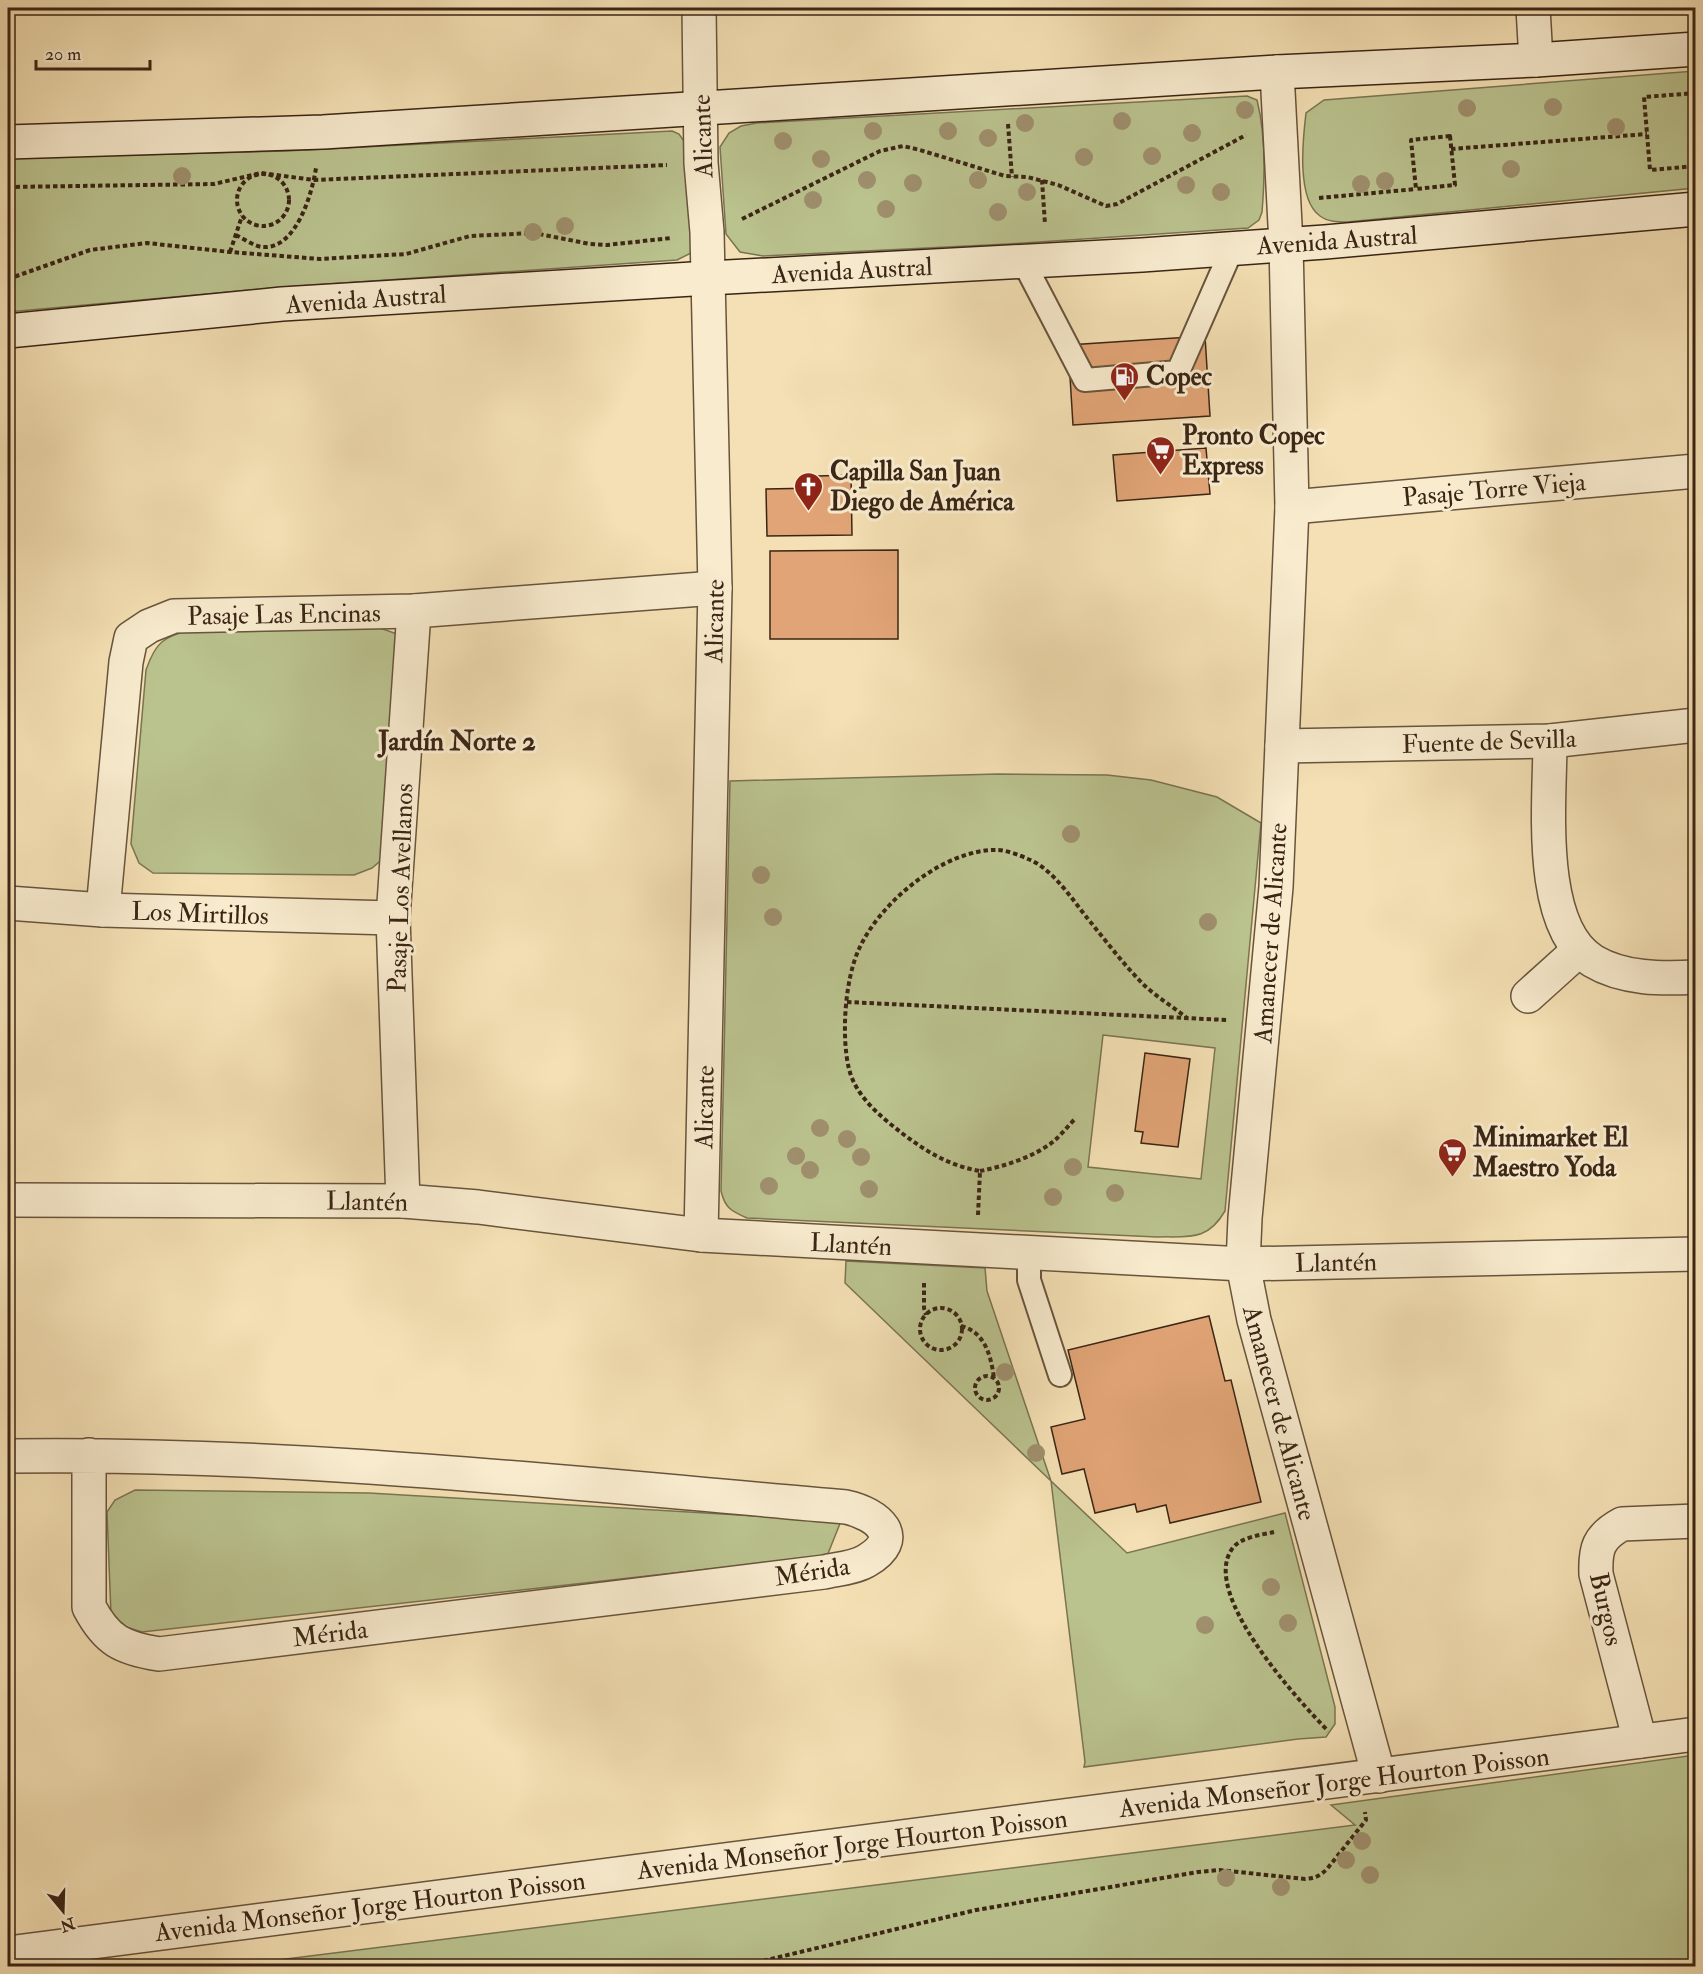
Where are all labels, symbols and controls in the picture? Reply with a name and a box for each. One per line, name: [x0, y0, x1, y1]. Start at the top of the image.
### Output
scale bar: [36, 33, 150, 71]
text: 20 m: [45, 43, 81, 66]
street label: Alicante: [686, 93, 720, 179]
street label: Avenida Austral: [1255, 219, 1419, 263]
street label: Avenida Austral: [770, 251, 934, 291]
street label: Avenida Austral: [284, 278, 448, 322]
fuel station icon: Copec: [1109, 360, 1141, 402]
place label: Copec: [1146, 361, 1213, 394]
place label: Pronto Copec Express: [1182, 420, 1325, 483]
supermarket icon: Pronto Copec Express: [1145, 434, 1177, 476]
place label: Capilla San Juan Diego de América: [830, 456, 1015, 519]
street label: Pasaje Torre Vieja: [1401, 466, 1587, 514]
church icon: Capilla San Juan Diego de América: [793, 470, 825, 512]
street label: Alicante: [698, 579, 732, 664]
street label: Pasaje Las Encinas: [187, 597, 381, 633]
street label: Fuente de Sevilla: [1401, 723, 1577, 761]
district label: Jardín Norte 2: [376, 725, 536, 758]
street label: Pasaje Los Avellanos: [381, 783, 421, 993]
street label: Amanecer de Alicante: [1247, 822, 1295, 1045]
street label: Los Mirtillos: [131, 896, 269, 932]
street label: Alicante: [688, 1065, 722, 1150]
place label: Minimarket El Maestro Yoda: [1472, 1122, 1628, 1184]
supermarket icon: Minimarket El Maestro Yoda: [1436, 1136, 1468, 1178]
street label: Llantén: [326, 1185, 408, 1219]
street label: Llantén: [809, 1227, 893, 1263]
street label: Llantén: [1295, 1246, 1377, 1280]
street label: Amanecer de Alicante: [1235, 1301, 1323, 1524]
street label: Mérida: [772, 1550, 852, 1594]
street label: Burgos: [1582, 1569, 1630, 1649]
street label: Mérida: [291, 1613, 370, 1654]
street label: Avenida Monseñor Jorge Hourton Poisson: [1116, 1741, 1551, 1825]
street label: Avenida Monseñor Jorge Hourton Poisson: [634, 1803, 1069, 1887]
street label: Avenida Monseñor Jorge Hourton Poisson: [152, 1865, 587, 1949]
north arrow: [33, 1881, 93, 1941]
text: N: [57, 1912, 79, 1936]

